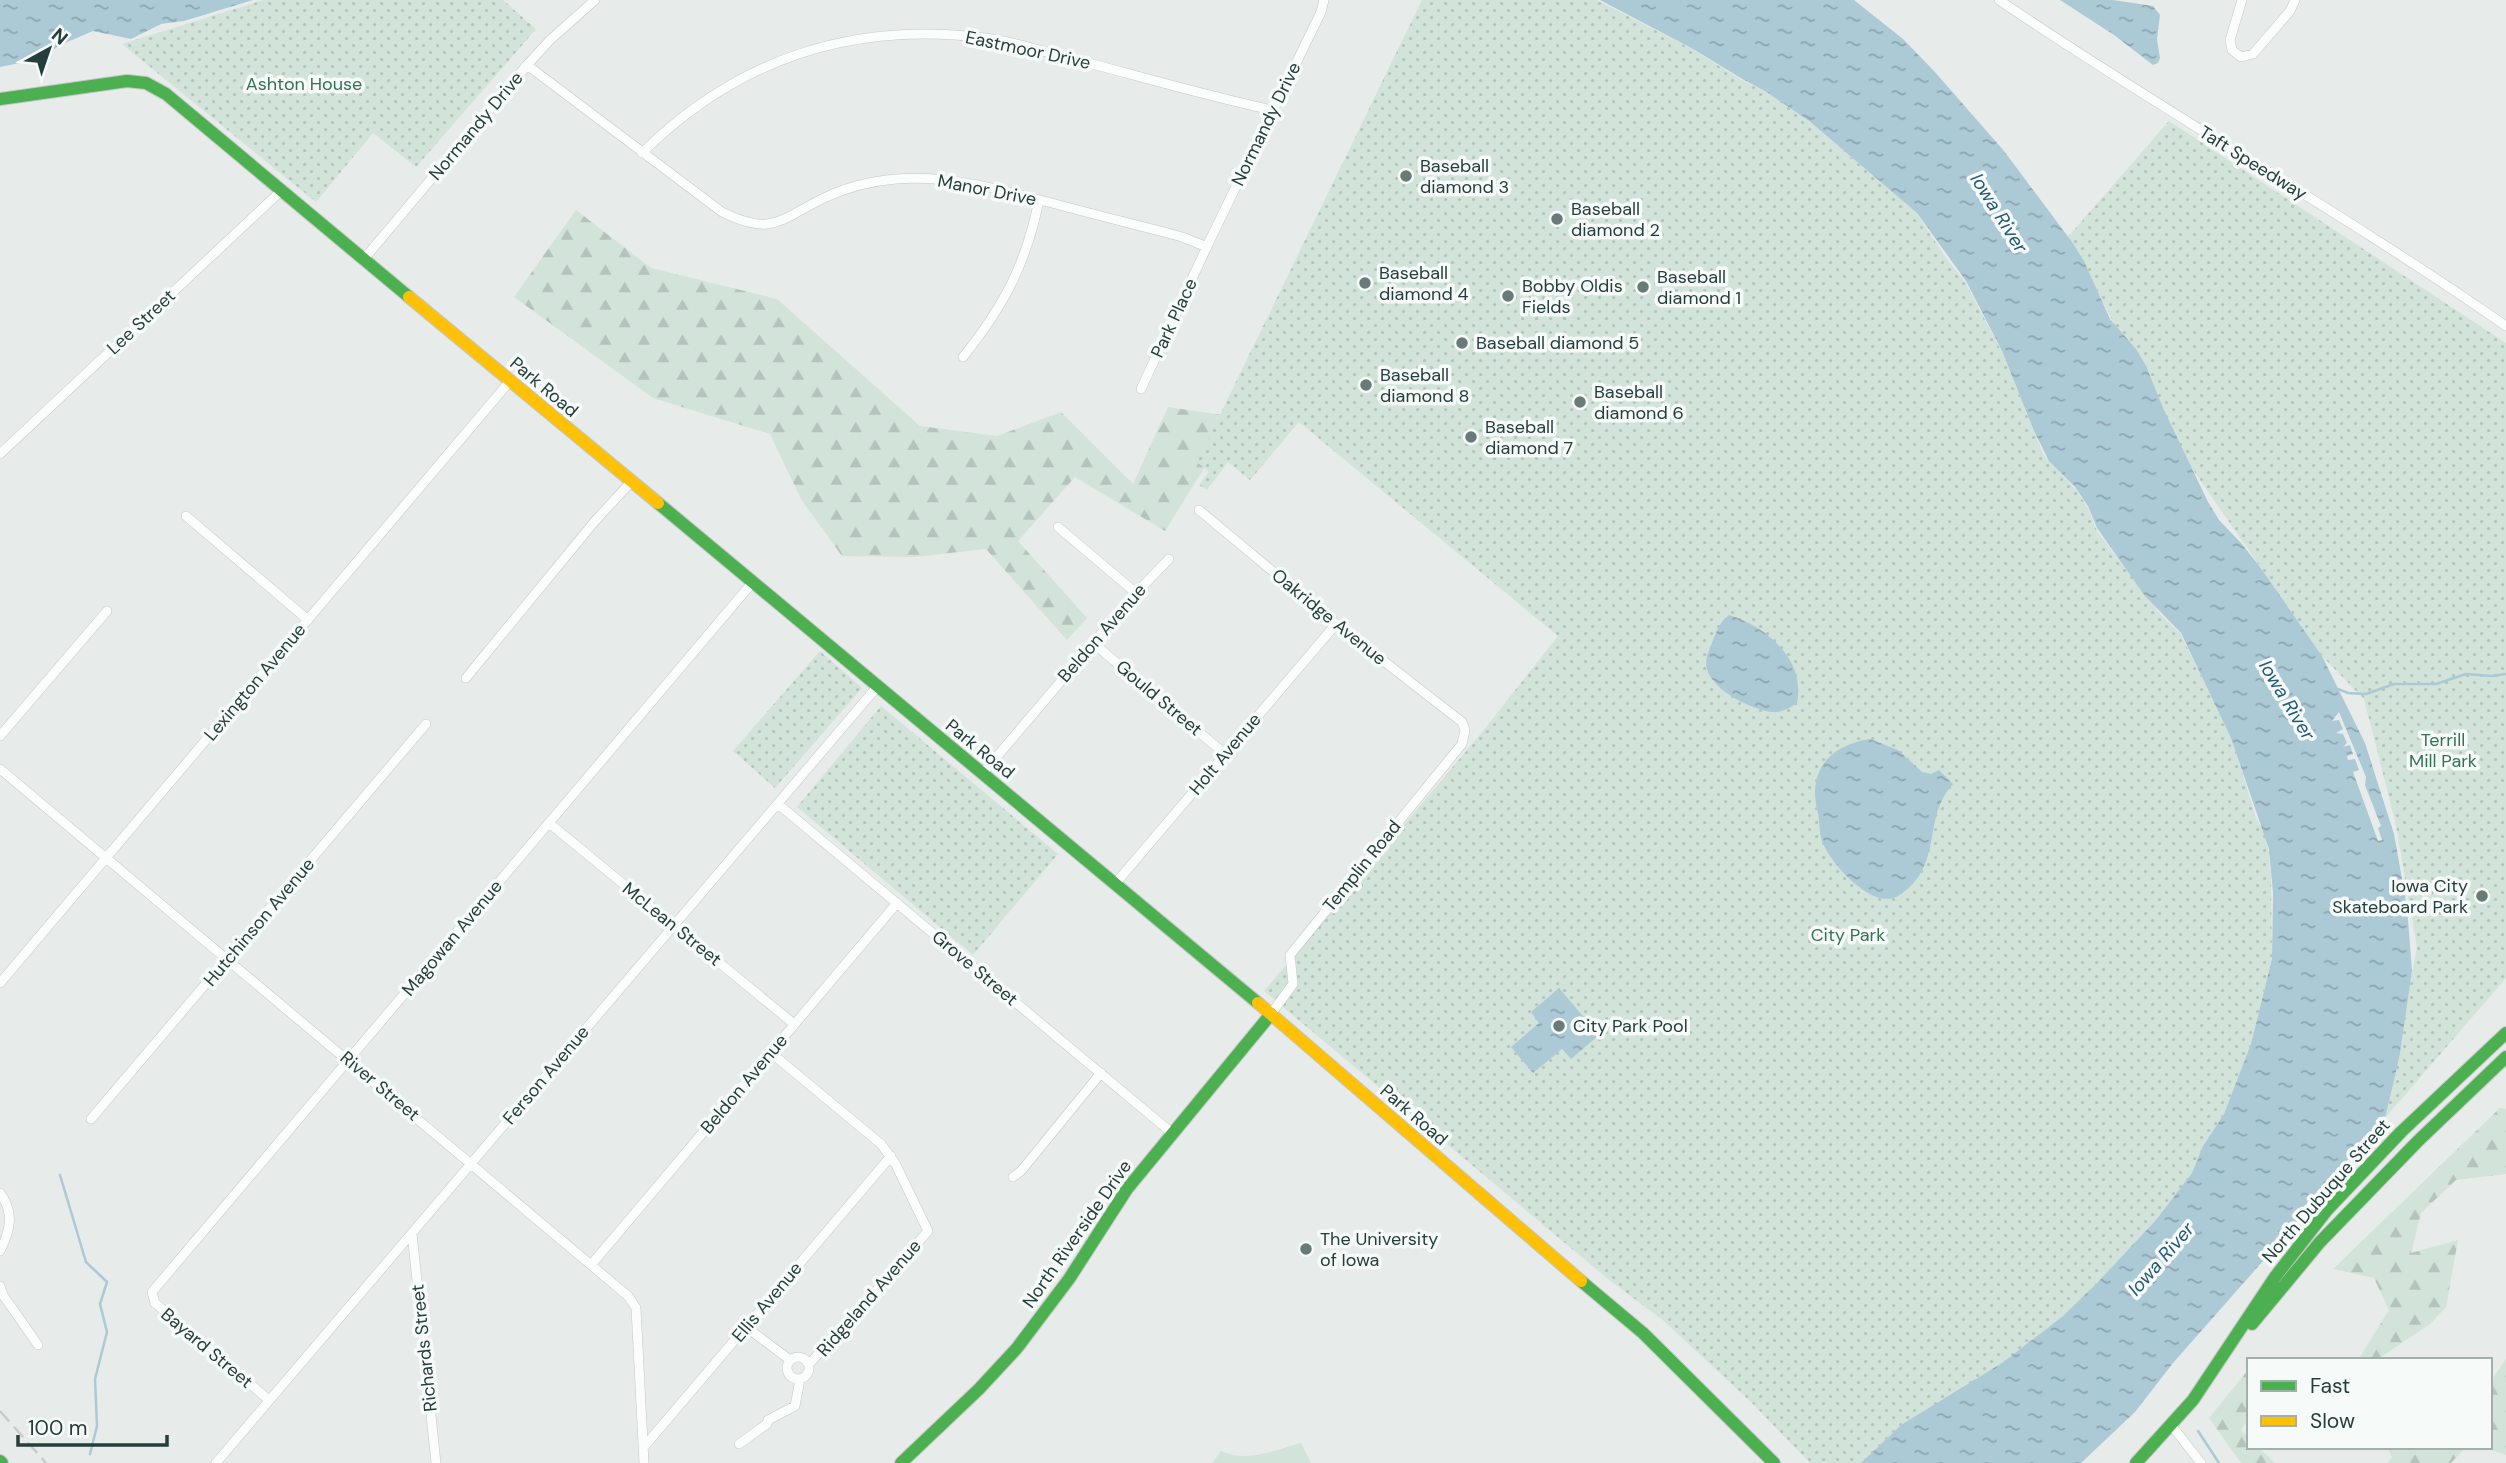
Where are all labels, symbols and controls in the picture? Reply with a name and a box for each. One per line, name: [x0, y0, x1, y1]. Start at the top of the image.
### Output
north arrow: [14, 14, 84, 84]
text: N: [46, 22, 73, 50]
street label: Eastmoor Drive: [963, 25, 1093, 75]
street label: Normandy Drive: [1226, 58, 1306, 190]
street label: Normandy Drive: [424, 67, 528, 185]
park label: Ashton House: [246, 72, 362, 96]
street label: Taft Speedway: [2195, 120, 2311, 206]
place label: Baseball diamond 3: [1420, 154, 1509, 199]
marker: Baseball diamond 3: [1398, 168, 1414, 184]
water label: Iowa River: [1965, 168, 2034, 258]
street label: Manor Drive: [936, 169, 1038, 211]
place label: Baseball diamond 2: [1571, 197, 1660, 242]
marker: Baseball diamond 2: [1549, 211, 1565, 227]
place label: Baseball diamond 4: [1379, 261, 1469, 306]
place label: Baseball diamond 1: [1657, 265, 1741, 310]
street label: Park Place: [1145, 274, 1203, 362]
place label: Bobby Oldis Fields: [1522, 274, 1623, 319]
marker: Baseball diamond 4: [1357, 275, 1373, 291]
marker: Baseball diamond 1: [1635, 279, 1651, 295]
street label: Lee Street: [102, 284, 180, 360]
marker: Bobby Oldis Fields: [1500, 288, 1516, 304]
place label: Baseball diamond 5: [1476, 331, 1639, 355]
marker: Baseball diamond 5: [1454, 335, 1470, 351]
street label: Park Road: [505, 351, 583, 423]
place label: Baseball diamond 8: [1380, 363, 1469, 408]
marker: Baseball diamond 8: [1358, 377, 1374, 393]
place label: Baseball diamond 6: [1594, 380, 1684, 425]
marker: Baseball diamond 6: [1572, 394, 1588, 410]
place label: Baseball diamond 7: [1485, 415, 1573, 460]
marker: Baseball diamond 7: [1463, 429, 1479, 445]
street label: Oakridge Avenue: [1267, 563, 1391, 671]
street label: Beldon Avenue: [1052, 579, 1152, 687]
street label: Lexington Avenue: [199, 618, 311, 746]
street label: Gould Street: [1111, 655, 1207, 741]
water label: Iowa River: [2253, 655, 2321, 746]
street label: Holt Avenue: [1184, 708, 1266, 800]
street label: Park Road: [940, 714, 1020, 784]
park label: Terrill Mill Park: [2409, 728, 2477, 773]
street label: Templin Road: [1318, 815, 1406, 917]
street label: Hutchinson Avenue: [198, 853, 320, 991]
place label: Iowa City Skateboard Park: [2332, 874, 2468, 919]
street label: Magowan Avenue: [396, 875, 508, 1001]
street label: McLean Street: [618, 877, 726, 971]
marker: Iowa City Skateboard Park: [2474, 888, 2490, 904]
park label: City Park: [1811, 923, 1885, 947]
street label: Grove Street: [927, 925, 1023, 1011]
place label: City Park Pool: [1573, 1014, 1688, 1038]
marker: City Park Pool: [1551, 1018, 1567, 1034]
street label: Ferson Avenue: [498, 1021, 594, 1129]
street label: Beldon Avenue: [695, 1029, 793, 1139]
street label: River Street: [335, 1046, 425, 1126]
street label: Park Road: [1375, 1079, 1453, 1151]
street label: North Dubuque Street: [2257, 1114, 2395, 1268]
street label: North Riverside Drive: [1017, 1155, 1137, 1313]
water label: Iowa River: [2122, 1216, 2200, 1301]
place label: The University of Iowa: [1320, 1227, 1438, 1272]
street label: Ridgeland Avenue: [812, 1234, 926, 1362]
marker: The University of Iowa: [1298, 1241, 1314, 1257]
street label: Ellis Avenue: [726, 1257, 808, 1347]
street label: Richards Street: [405, 1283, 443, 1413]
street label: Bayard Street: [156, 1302, 258, 1394]
legend: [2247, 1358, 2492, 1449]
text: Fast: [2310, 1372, 2350, 1400]
scale bar: [18, 1404, 166, 1448]
text: Slow: [2310, 1407, 2355, 1435]
text: 100 m: [28, 1414, 88, 1442]

